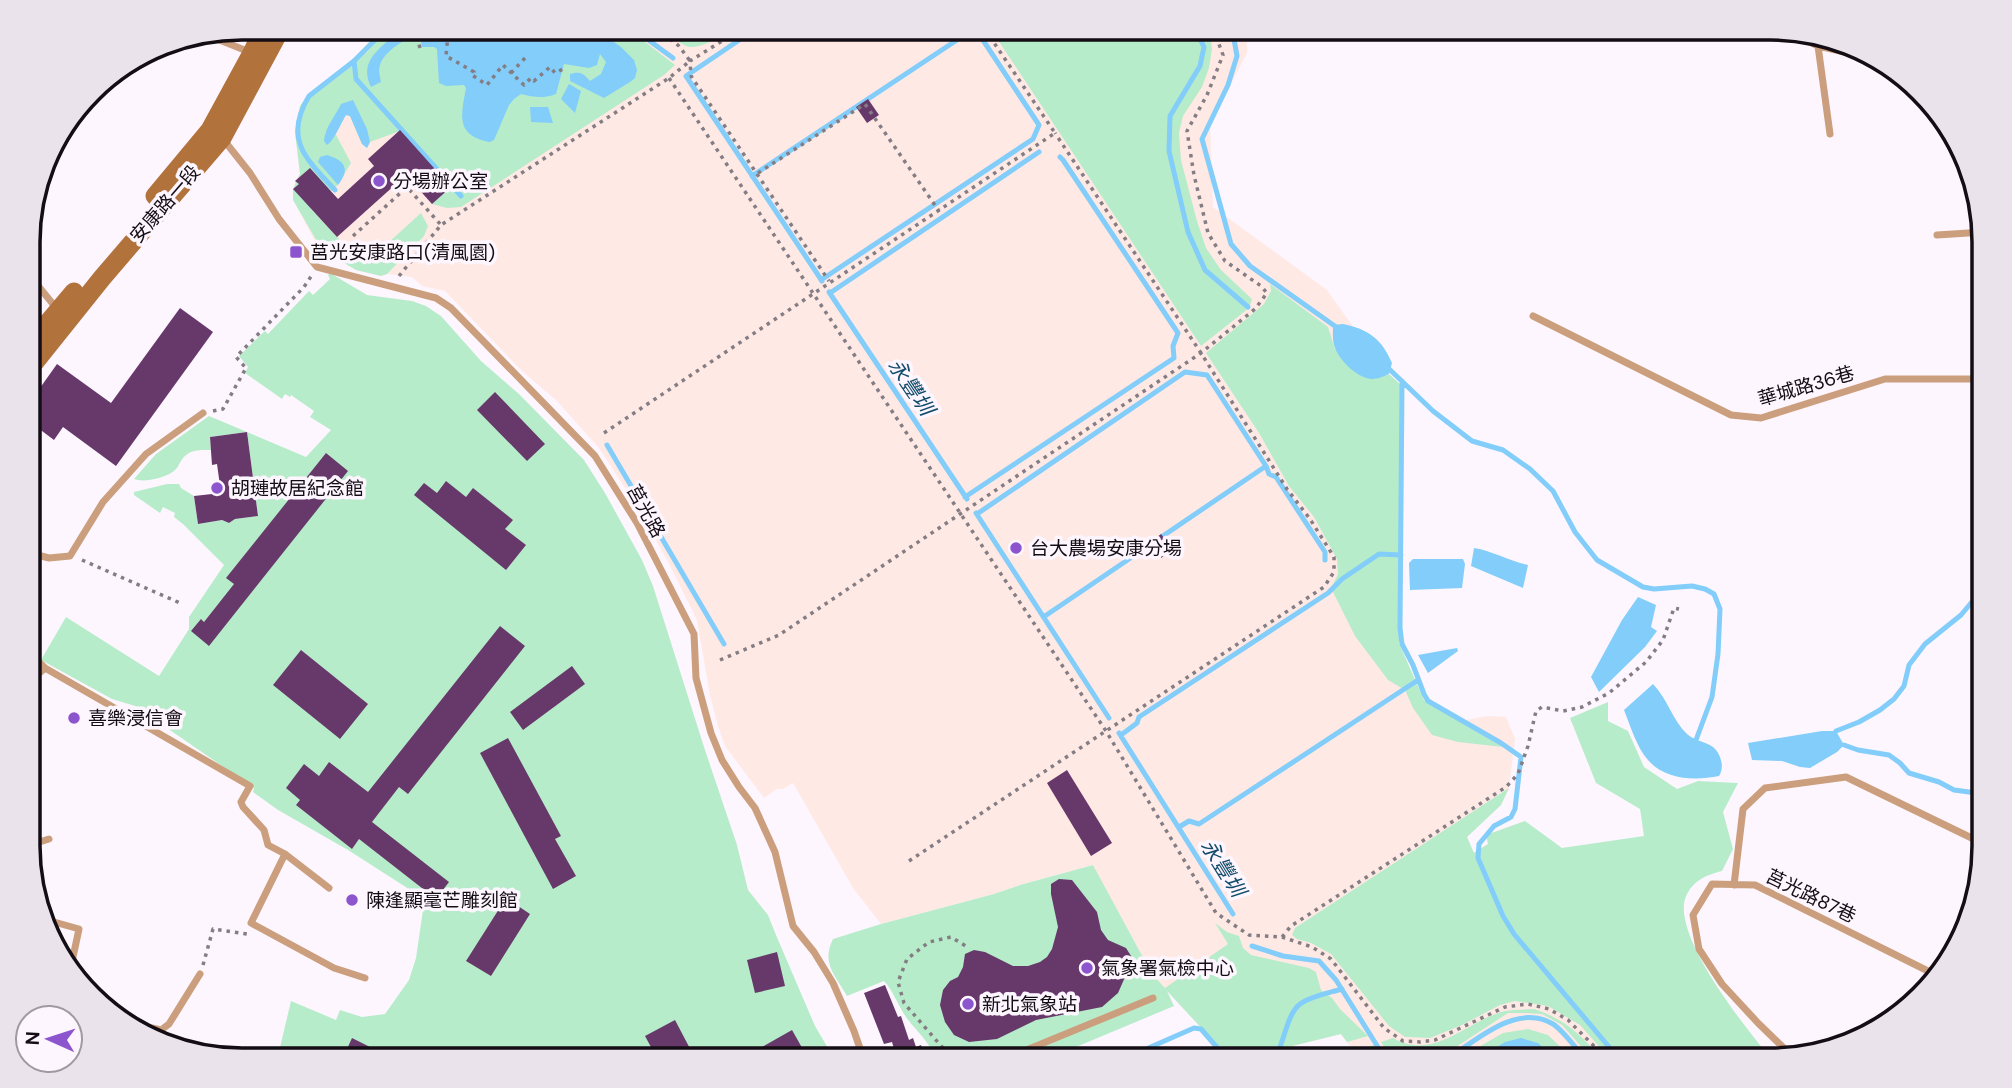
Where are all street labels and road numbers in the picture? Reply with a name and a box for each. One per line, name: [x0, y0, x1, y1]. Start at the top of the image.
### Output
street label: 安康路一段: [124, 160, 206, 248]
street label: 華城路36巷: [1755, 360, 1857, 412]
street label: 莒光路: [621, 480, 671, 542]
street label: 莒光路87巷: [1762, 863, 1860, 929]

